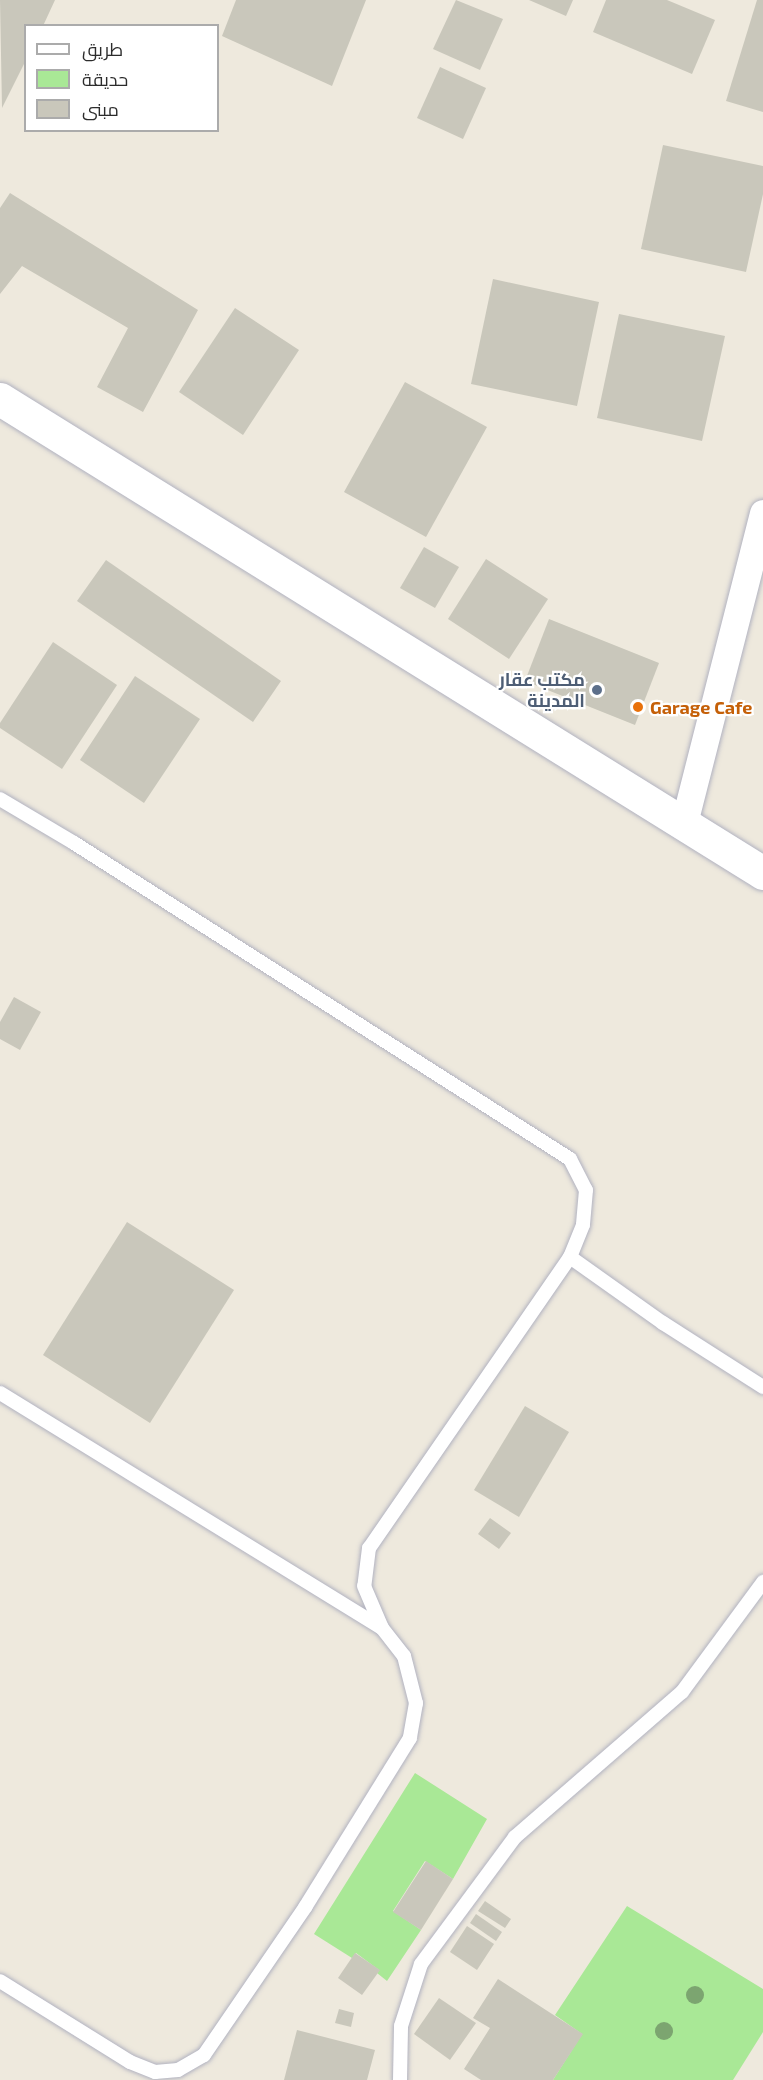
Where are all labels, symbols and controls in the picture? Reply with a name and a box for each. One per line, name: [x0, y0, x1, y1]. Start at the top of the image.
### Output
legend: [24, 24, 219, 132]
text: طريق: [82, 38, 123, 60]
text: حديقة: [82, 68, 128, 90]
text: مبنى: [82, 98, 119, 120]
place label: مكتب عقار المدينة: [499, 669, 585, 712]
marker: مكتب عقار المدينة: [590, 683, 604, 697]
place label: Garage Cafe: [650, 696, 752, 718]
marker: Garage Cafe: [631, 700, 645, 714]

